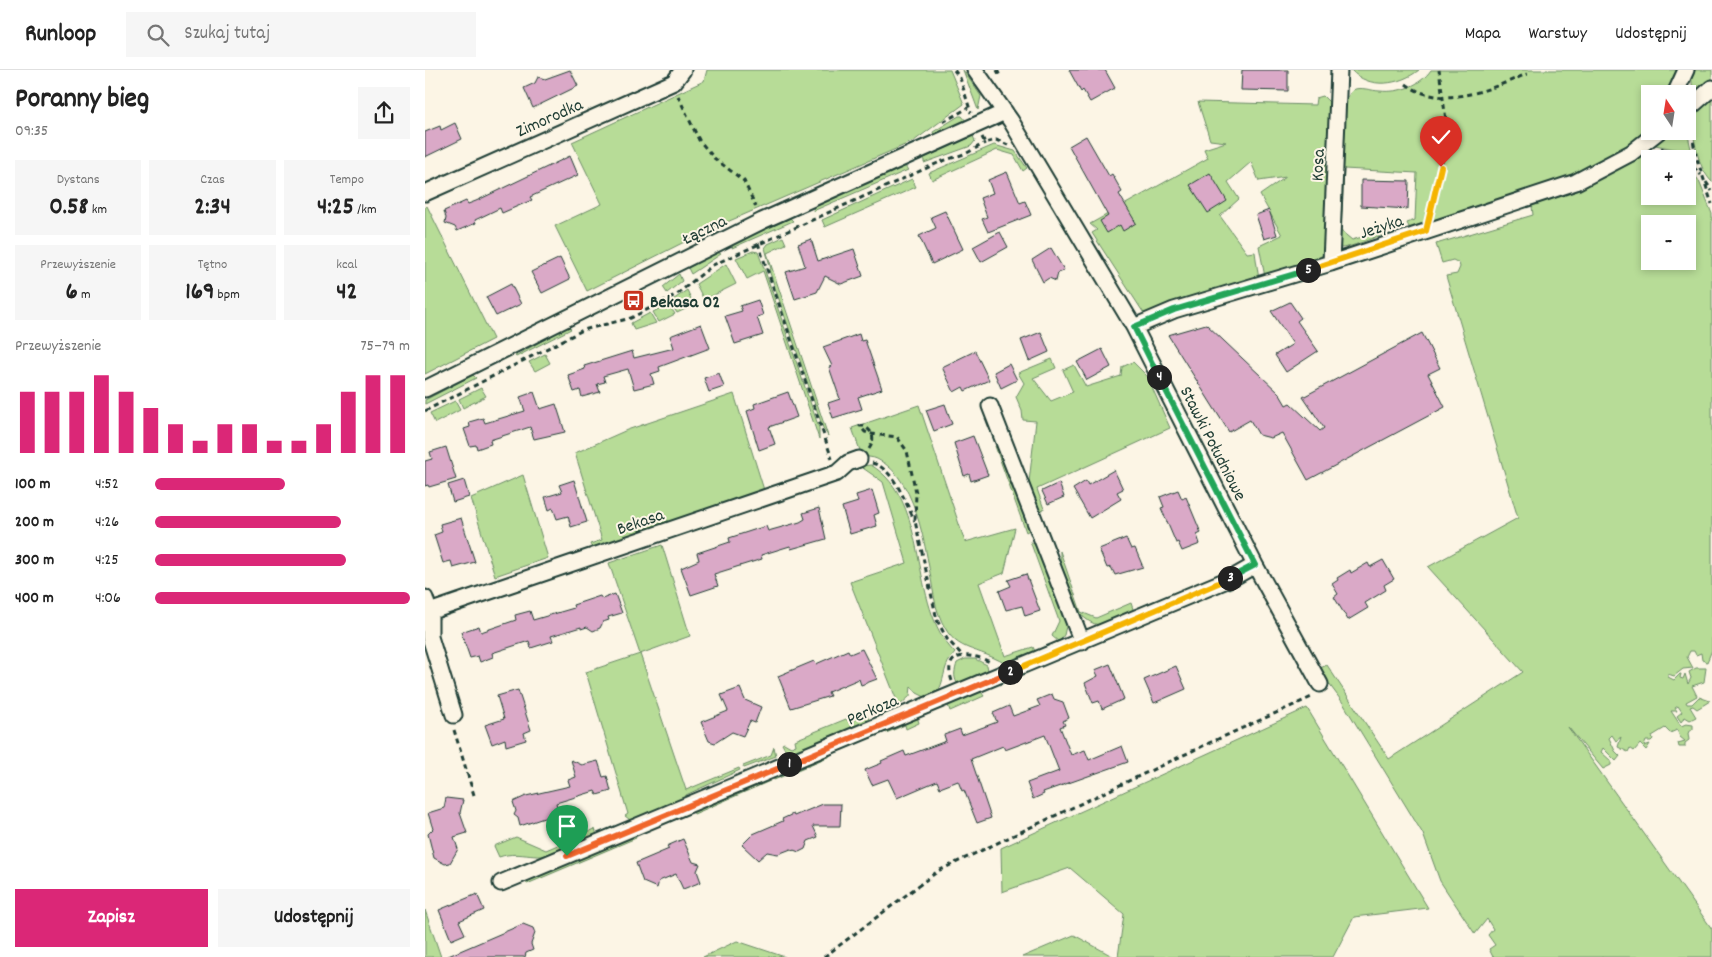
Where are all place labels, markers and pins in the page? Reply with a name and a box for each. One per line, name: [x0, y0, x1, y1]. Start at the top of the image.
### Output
pin: [1420, 116, 1462, 167]
pin: 5: [1295, 258, 1321, 282]
bus stop icon: Bekasa 02: [622, 289, 646, 313]
place label: Bekasa 02: [650, 291, 720, 316]
pin: 4: [1147, 364, 1171, 390]
pin: 3: [1217, 566, 1243, 590]
pin: 2: [997, 660, 1023, 684]
pin: 1: [777, 752, 801, 776]
pin: [546, 805, 588, 856]

